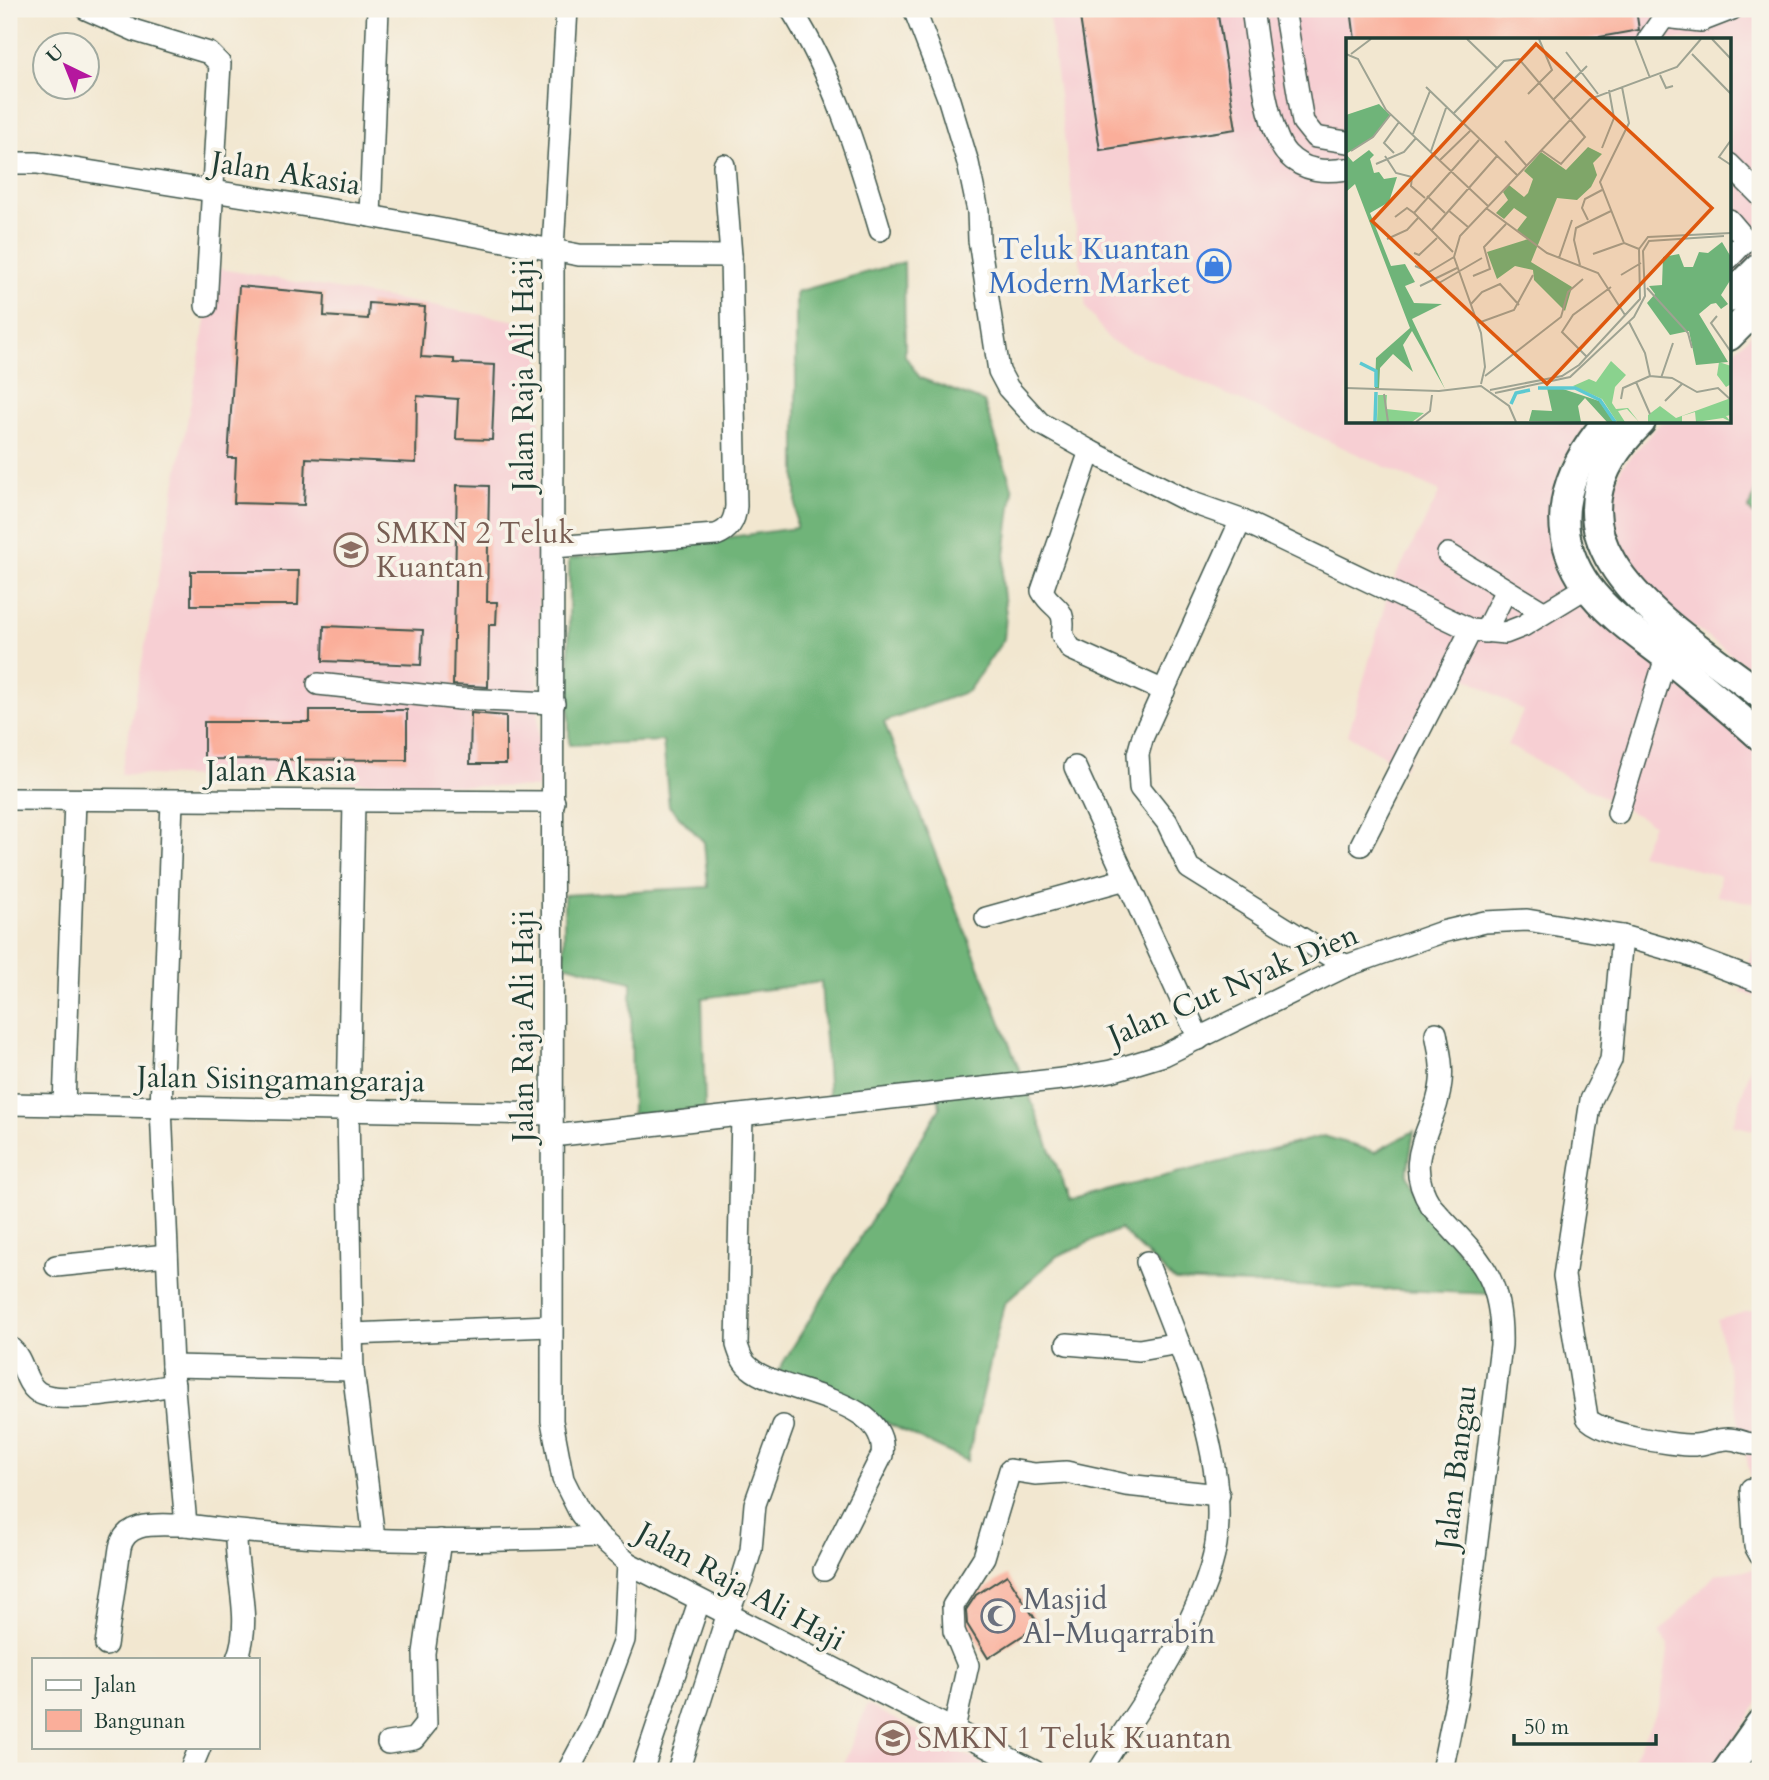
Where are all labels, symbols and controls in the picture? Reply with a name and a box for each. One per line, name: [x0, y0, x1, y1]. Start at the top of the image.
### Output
north arrow: [32, 32, 102, 102]
inset map: [1346, 38, 1730, 424]
text: U: [41, 39, 70, 69]
street label: Jalan Akasia: [204, 141, 364, 206]
place label: Teluk Kuantan Modern Market: [989, 229, 1191, 304]
shop icon: Teluk Kuantan Modern Market: [1195, 247, 1233, 285]
street label: Jalan Raja Ali Haji: [503, 259, 544, 495]
place label: SMKN 2 Teluk Kuantan: [376, 513, 574, 588]
school or university icon: SMKN 2 Teluk Kuantan: [332, 531, 370, 569]
street label: Jalan Akasia: [202, 751, 356, 792]
street label: Jalan Raja Ali Haji: [503, 910, 544, 1146]
street label: Jalan Cut Nyak Dien: [1098, 914, 1364, 1058]
street label: Jalan Sisingamangaraja: [133, 1056, 425, 1103]
street label: Jalan Bangau: [1426, 1382, 1487, 1556]
street label: Jalan Raja Ali Haji: [626, 1510, 852, 1661]
place label: Masjid Al-Muqarrabin: [1023, 1579, 1216, 1654]
mosque icon: Masjid Al-Muqarrabin: [979, 1597, 1017, 1635]
legend: [32, 1658, 259, 1748]
text: Jalan: [91, 1671, 137, 1700]
scale bar: [1514, 1703, 1655, 1747]
text: Bangunan: [94, 1707, 186, 1736]
text: 50 m: [1524, 1713, 1569, 1742]
place label: SMKN 1 Teluk Kuantan: [917, 1718, 1232, 1759]
school or university icon: SMKN 1 Teluk Kuantan: [874, 1719, 912, 1757]

